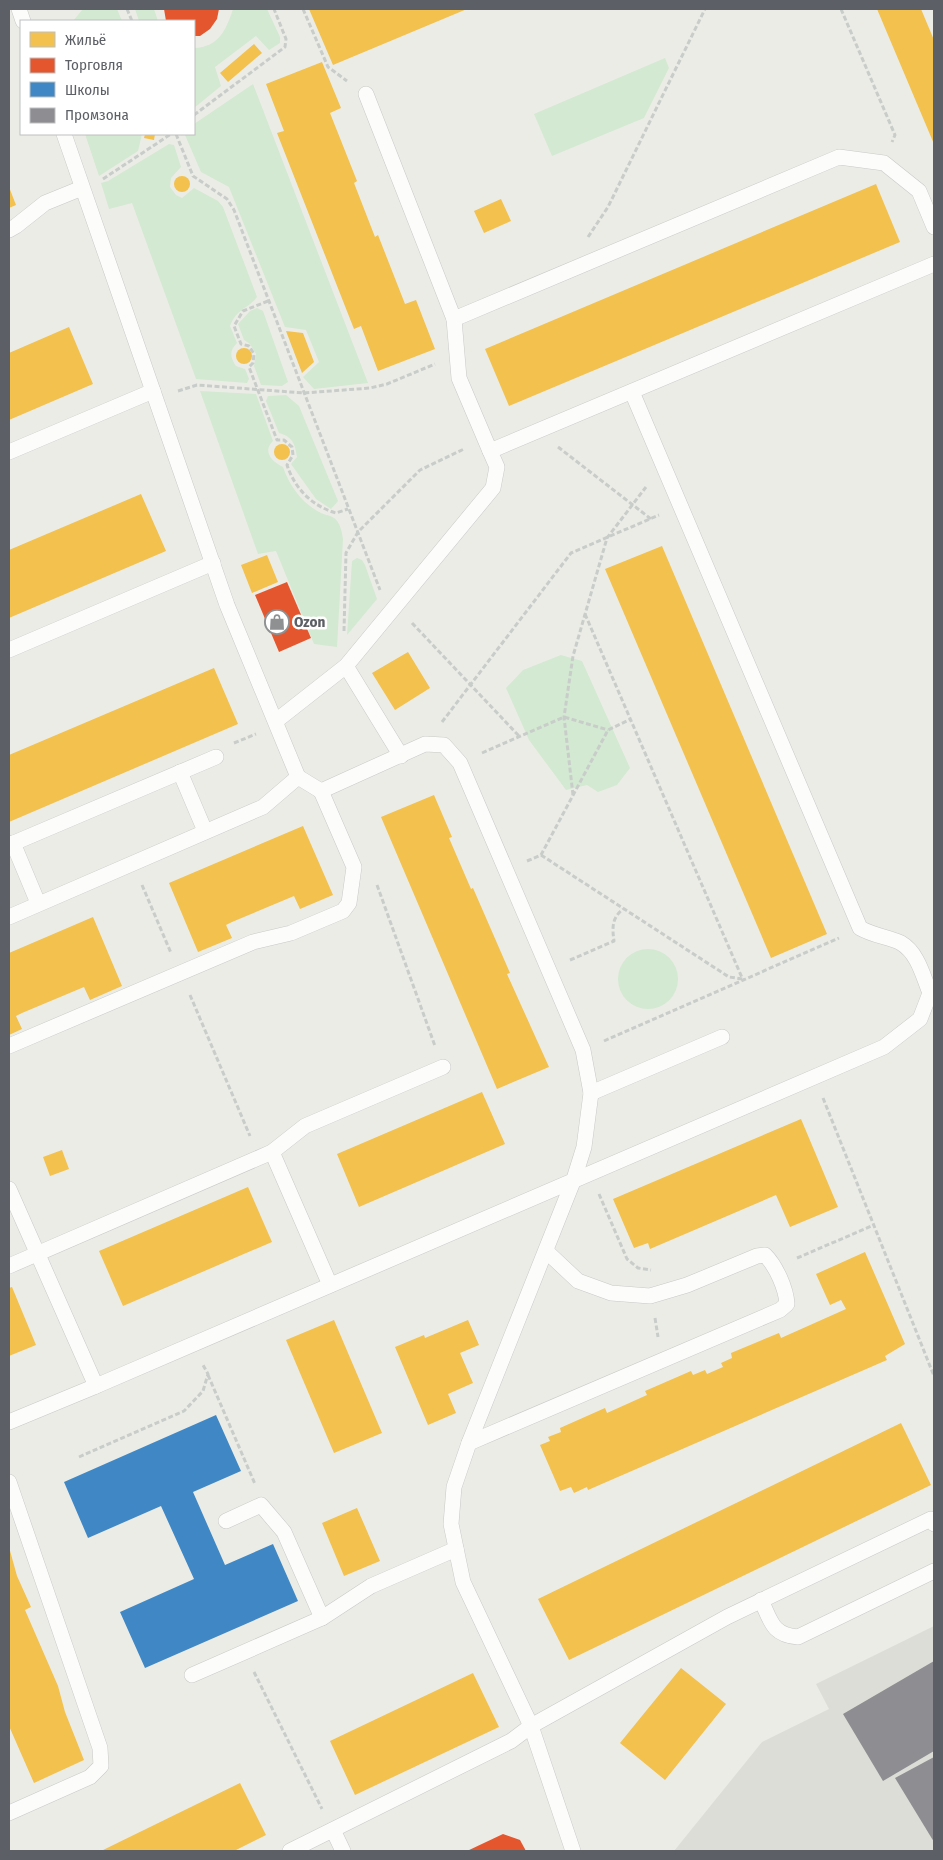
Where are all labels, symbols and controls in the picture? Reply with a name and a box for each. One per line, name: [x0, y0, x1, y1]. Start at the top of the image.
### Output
legend: [20, 20, 195, 135]
text: Жильё: [65, 31, 106, 49]
text: Торговля: [65, 56, 123, 74]
text: Школы: [65, 81, 110, 99]
text: Промзона: [65, 106, 129, 124]
shop icon: Ozon: [264, 609, 290, 635]
place label: Ozon: [294, 613, 325, 631]

